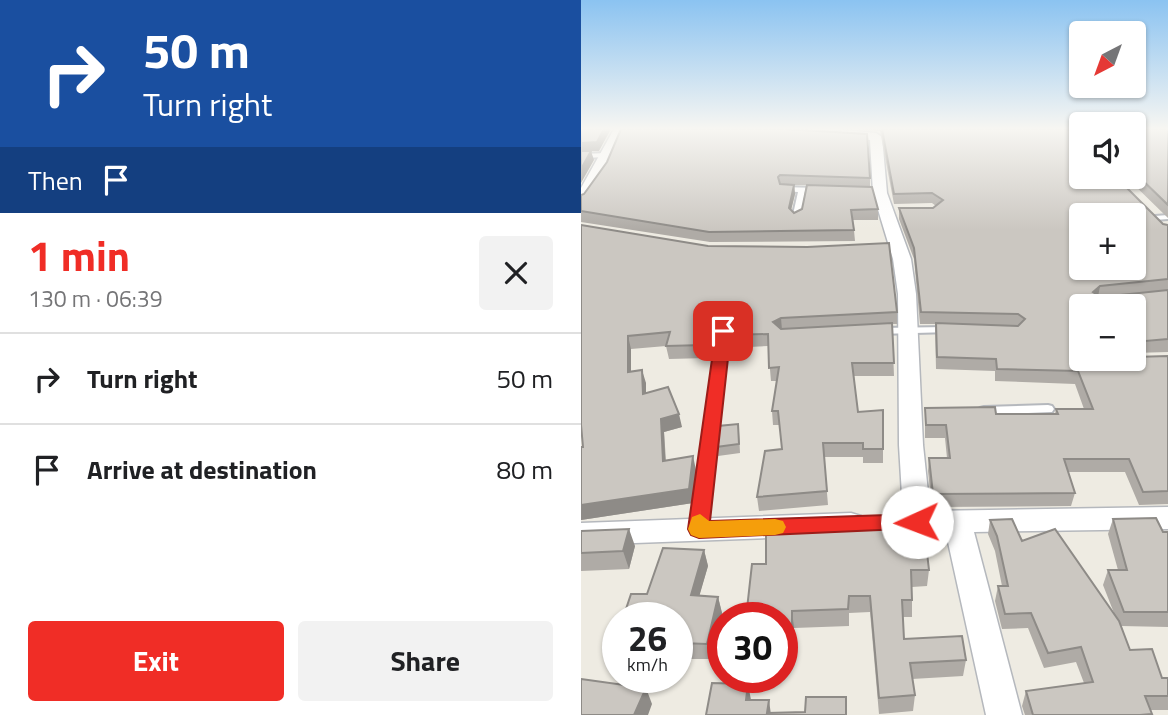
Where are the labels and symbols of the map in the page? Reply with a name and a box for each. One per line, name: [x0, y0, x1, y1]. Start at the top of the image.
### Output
north arrow: [1069, 21, 1146, 98]
pin: [693, 301, 753, 361]
position arrow: [880, 485, 954, 559]
speed limit sign: 30: [707, 602, 798, 693]

